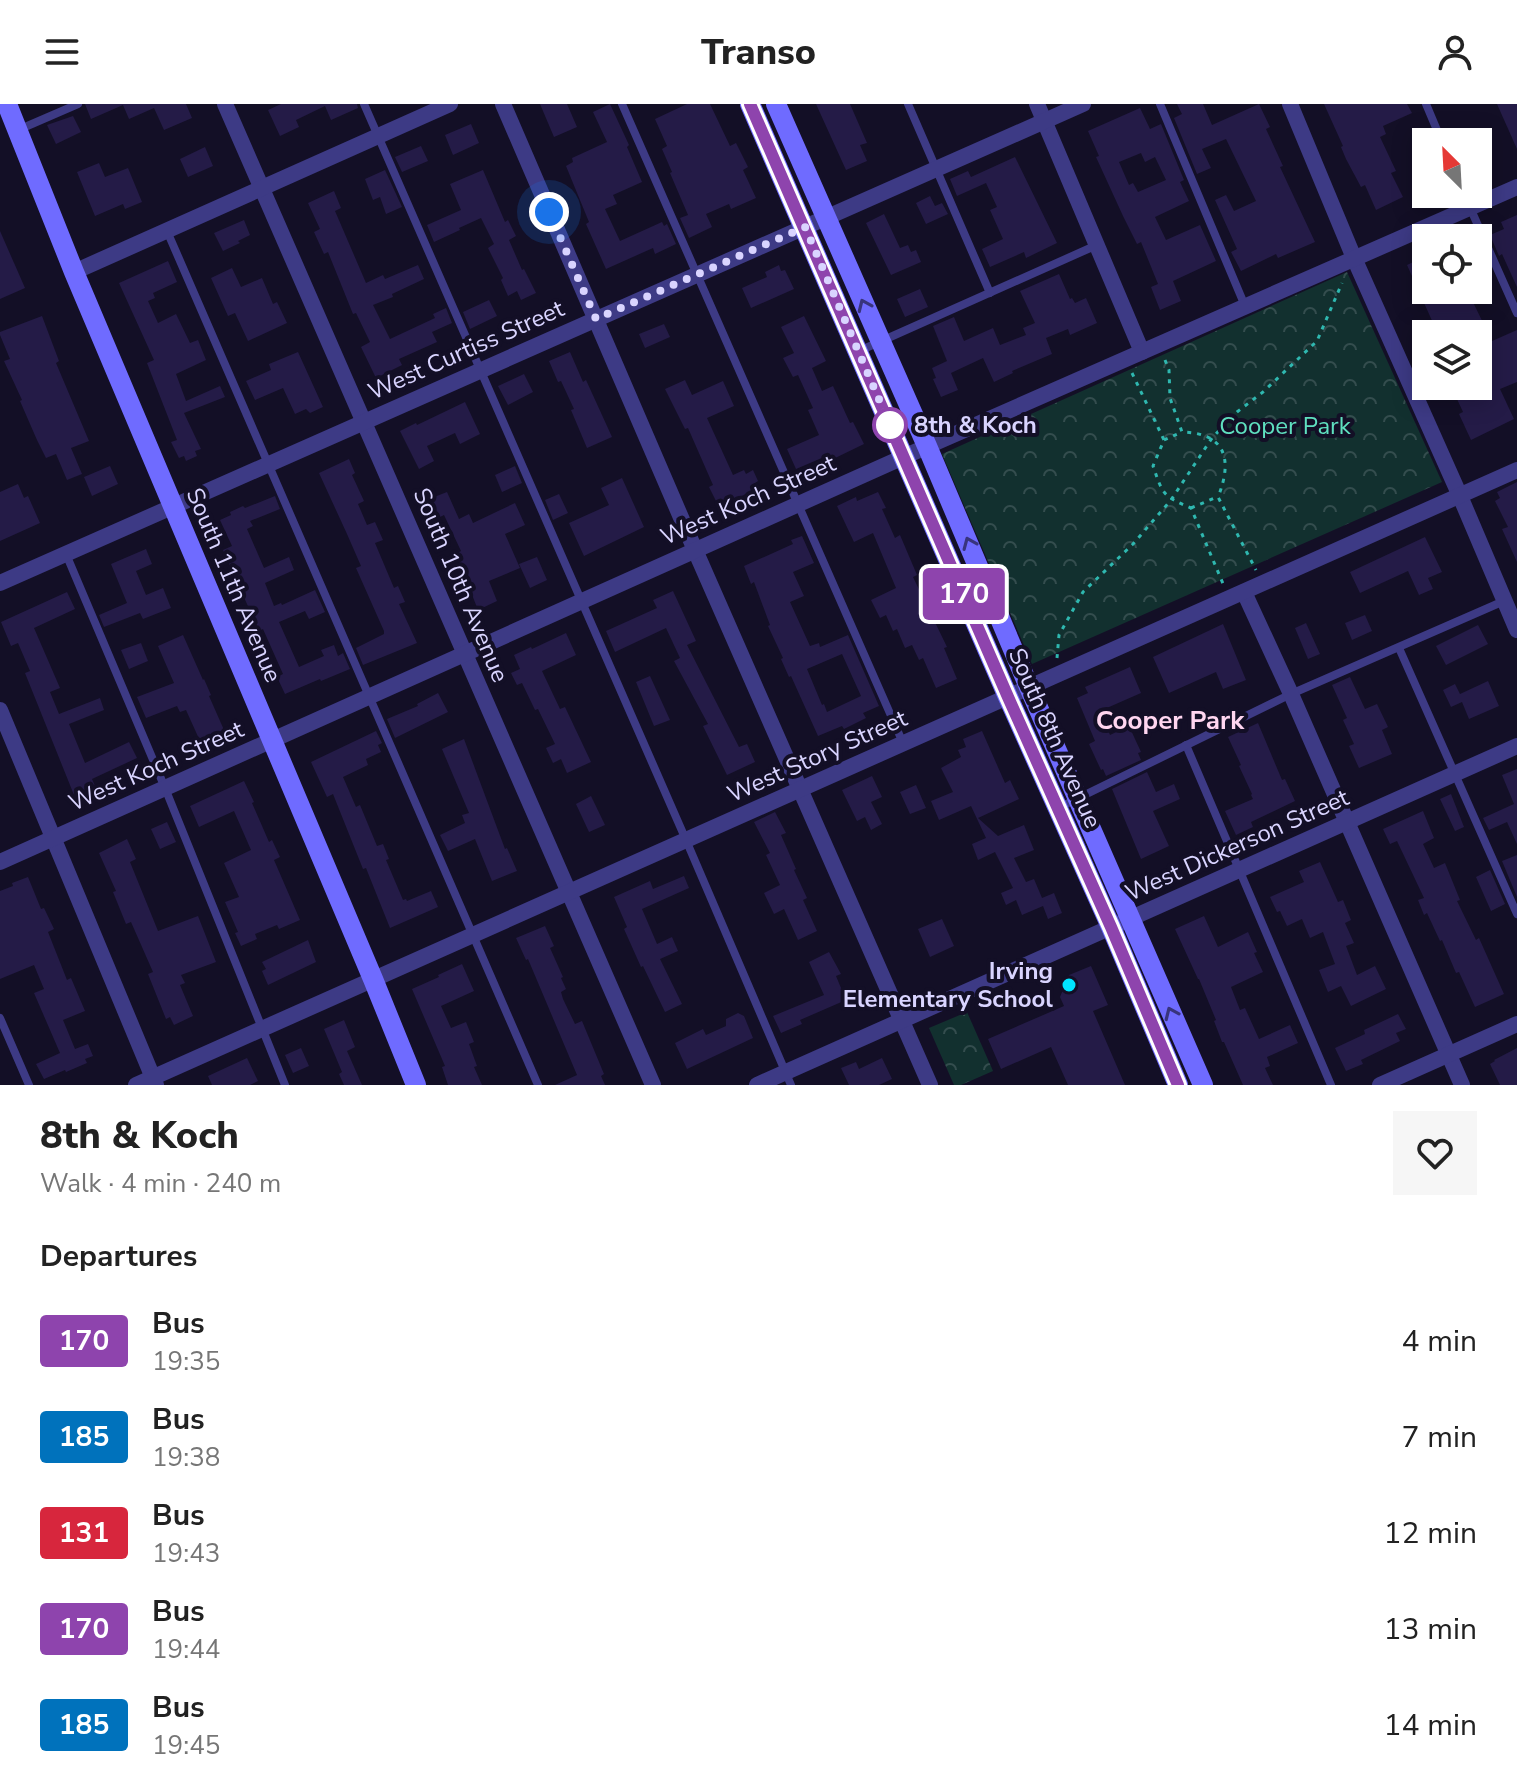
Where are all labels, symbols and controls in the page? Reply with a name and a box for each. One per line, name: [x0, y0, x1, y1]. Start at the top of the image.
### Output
text: Transo: [701, 28, 816, 77]
icon: menu: [40, 30, 84, 74]
icon: person: [1433, 30, 1477, 74]
north arrow: [1412, 128, 1492, 208]
map controls: [1412, 128, 1492, 400]
your location: [529, 192, 569, 232]
button: locate: [1412, 224, 1492, 304]
street label: West Curtiss Street: [363, 292, 569, 408]
one-way arrow: [858, 299, 874, 314]
button: layers: [1412, 320, 1492, 400]
marker: 8th & Koch: [873, 408, 907, 442]
place label: 8th & Koch: [914, 409, 1037, 441]
park label: Cooper Park: [1219, 410, 1352, 442]
street label: West Koch Street: [656, 447, 841, 553]
street label: South 11th Avenue: [179, 483, 289, 687]
street label: South 10th Avenue: [406, 483, 516, 687]
one-way arrow: [962, 537, 978, 551]
line badge: 170: [918, 568, 1010, 620]
text: 170: [939, 575, 989, 613]
street label: South 8th Avenue: [1001, 643, 1109, 833]
street label: West Story Street: [722, 702, 912, 810]
district label: Cooper Park: [1096, 703, 1245, 738]
street label: West Koch Street: [64, 713, 249, 819]
street label: West Dickerson Street: [1120, 781, 1354, 909]
place label: Irving Elementary School: [843, 955, 1053, 1015]
marker: Irving Elementary School: [1060, 976, 1078, 994]
one-way arrow: [1165, 1007, 1181, 1022]
text: 8th & Koch: [40, 1110, 239, 1161]
button: heart: [1393, 1111, 1477, 1195]
text: Walk · 4 min · 240 m: [40, 1166, 281, 1201]
text: Departures: [40, 1236, 197, 1277]
text: Bus: [152, 1303, 205, 1344]
text: 4 min: [1402, 1321, 1477, 1362]
text: 170: [59, 1322, 109, 1360]
text: 19:35: [152, 1344, 220, 1379]
text: Bus: [152, 1399, 205, 1440]
text: 7 min: [1402, 1417, 1477, 1458]
text: 185: [59, 1418, 109, 1456]
text: 19:38: [152, 1440, 220, 1475]
text: Bus: [152, 1495, 205, 1536]
text: 12 min: [1384, 1513, 1477, 1554]
text: 131: [59, 1514, 109, 1552]
text: 19:43: [152, 1536, 220, 1571]
text: Bus: [152, 1591, 205, 1632]
text: 13 min: [1384, 1609, 1477, 1650]
text: 170: [59, 1610, 109, 1648]
text: 19:44: [152, 1632, 220, 1667]
text: Bus: [152, 1687, 205, 1728]
text: 14 min: [1384, 1705, 1477, 1746]
text: 185: [59, 1706, 109, 1744]
text: 19:45: [152, 1728, 220, 1763]

